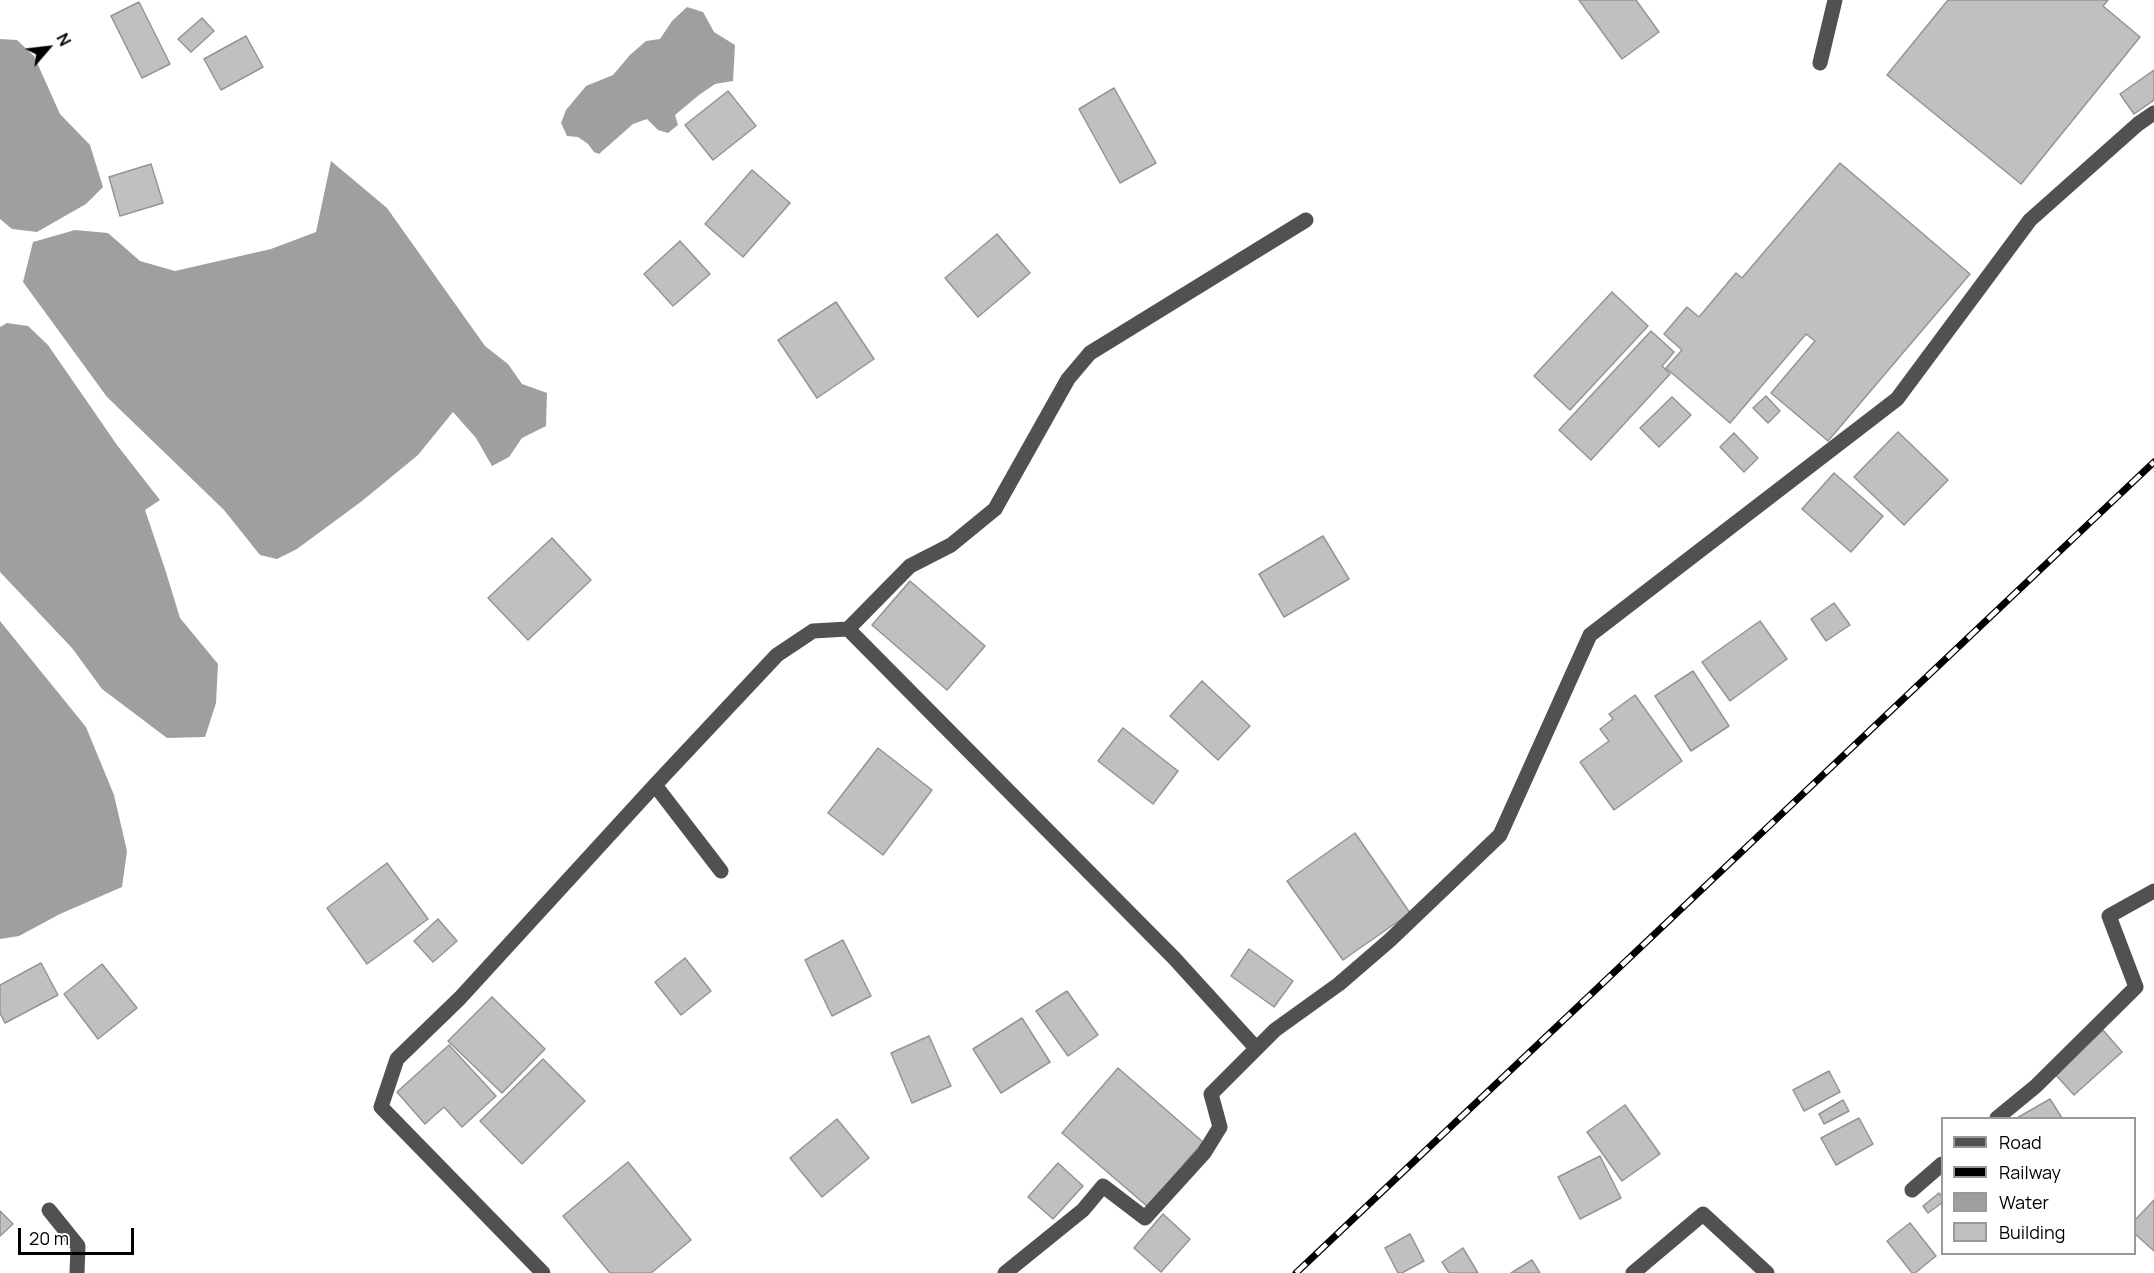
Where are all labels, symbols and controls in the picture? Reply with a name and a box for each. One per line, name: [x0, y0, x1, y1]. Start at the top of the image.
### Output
north arrow: [18, 18, 78, 78]
text: N: [51, 29, 76, 50]
legend: [1941, 1117, 2136, 1255]
text: Road: [1999, 1130, 2042, 1154]
text: Railway: [1999, 1160, 2061, 1184]
text: Water: [1999, 1190, 2049, 1214]
scale bar: [21, 1216, 136, 1254]
text: Building: [1999, 1220, 2065, 1244]
text: 20 m: [29, 1226, 69, 1250]

